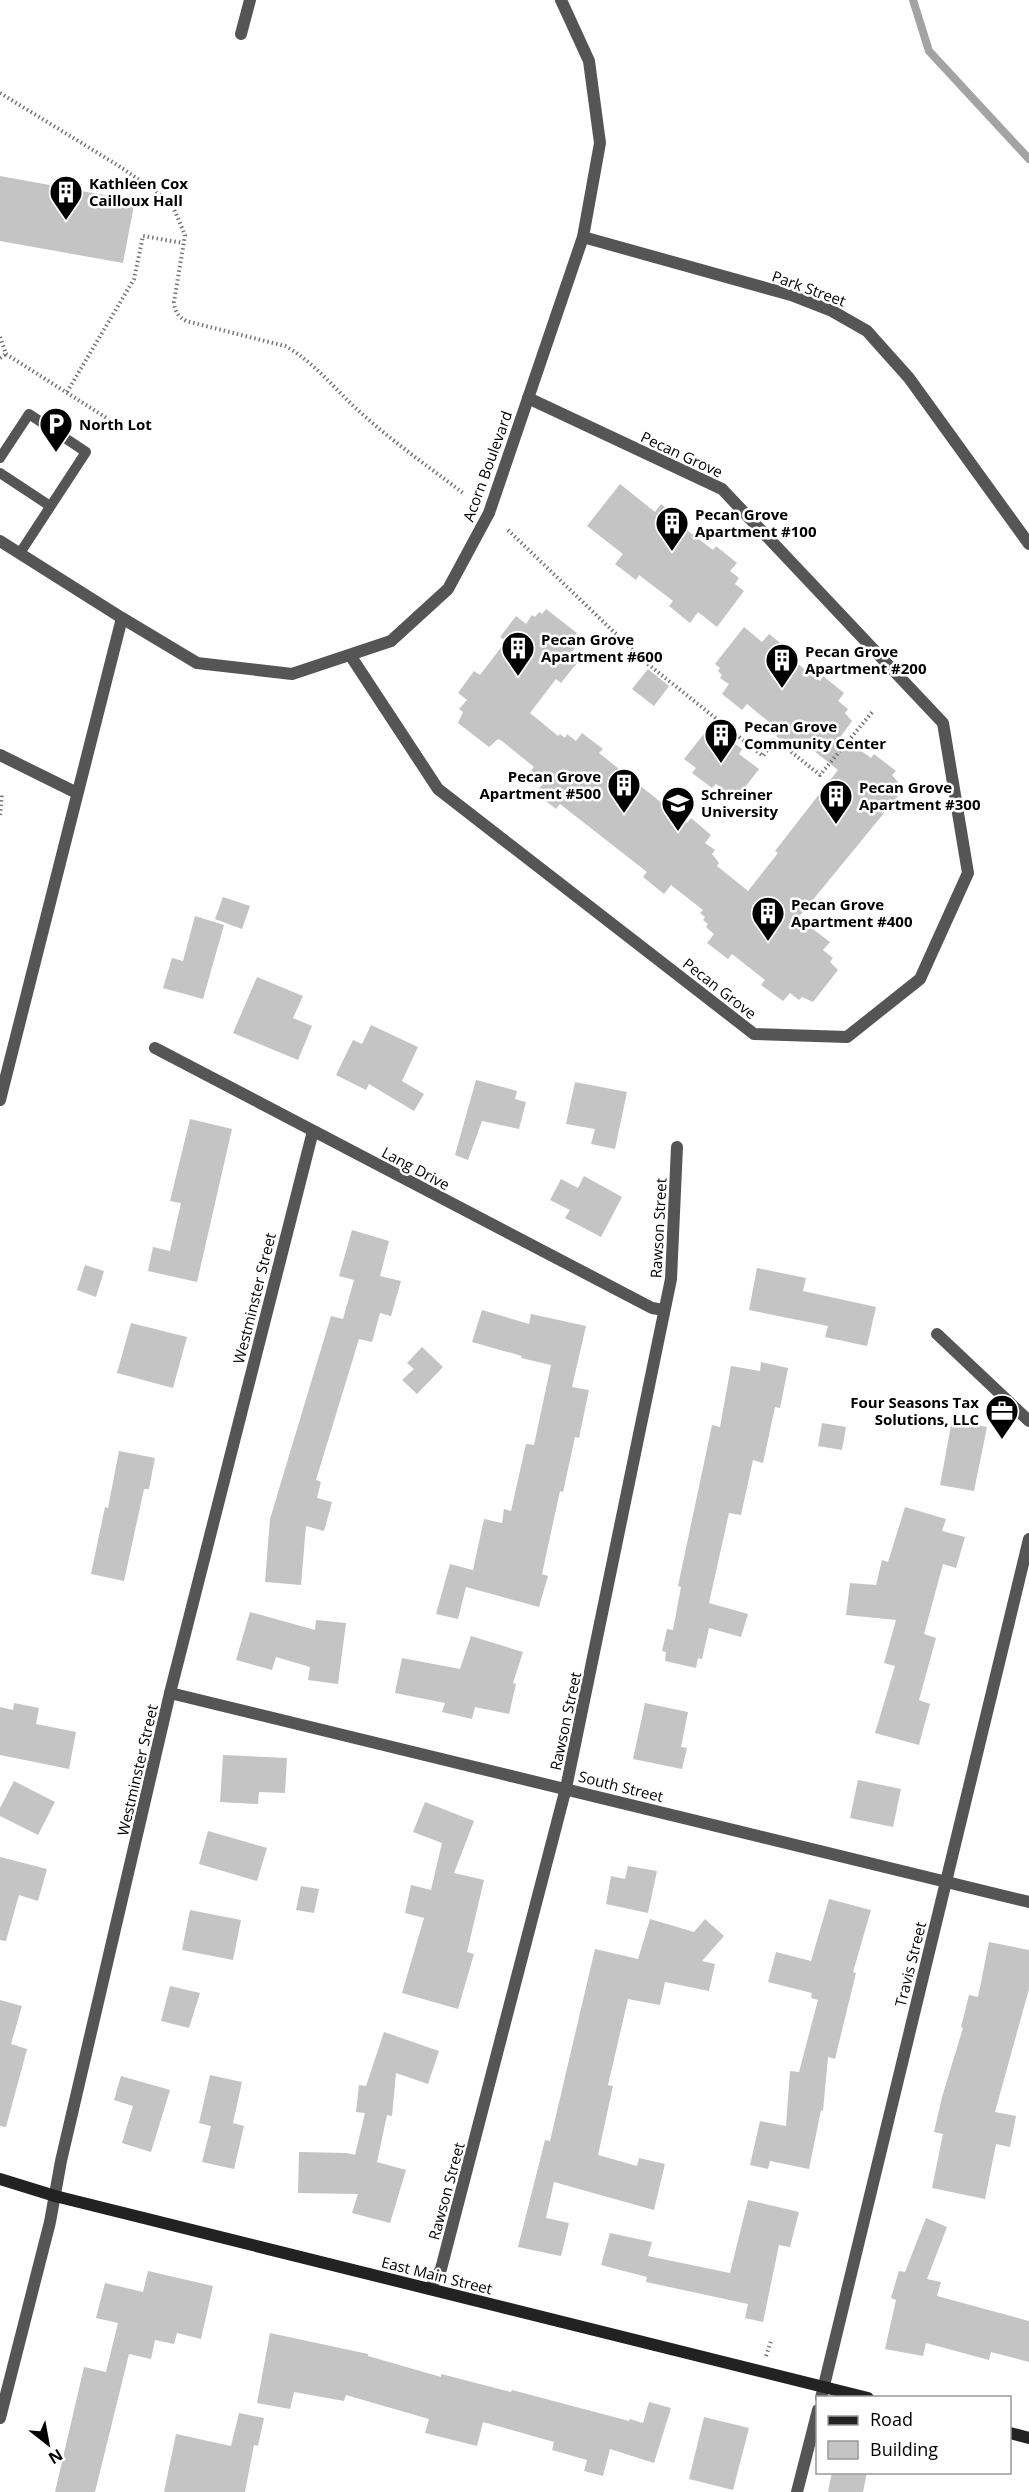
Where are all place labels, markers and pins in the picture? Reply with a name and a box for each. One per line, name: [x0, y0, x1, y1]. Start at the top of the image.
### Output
place label: Kathleen Cox Cailloux Hall: [89, 173, 188, 210]
building icon: Kathleen Cox Cailloux Hall: [48, 174, 84, 221]
parking icon: North Lot: [38, 406, 74, 453]
place label: North Lot: [79, 414, 152, 434]
place label: Pecan Grove Apartment #100: [695, 504, 817, 541]
building icon: Pecan Grove Apartment #100: [654, 505, 690, 552]
place label: Pecan Grove Apartment #600: [541, 629, 663, 666]
building icon: Pecan Grove Apartment #600: [500, 630, 536, 677]
place label: Pecan Grove Apartment #200: [805, 641, 927, 678]
building icon: Pecan Grove Apartment #200: [764, 642, 800, 689]
place label: Pecan Grove Community Center: [744, 716, 886, 753]
building icon: Pecan Grove Community Center: [703, 717, 739, 764]
place label: Pecan Grove Apartment #500: [479, 766, 601, 803]
building icon: Pecan Grove Apartment #500: [606, 767, 642, 814]
place label: Pecan Grove Apartment #300: [859, 777, 981, 814]
building icon: Pecan Grove Apartment #300: [818, 778, 854, 825]
place label: Schreiner University: [701, 784, 779, 821]
school or university icon: Schreiner University: [660, 785, 696, 832]
place label: Pecan Grove Apartment #400: [791, 894, 913, 931]
building icon: Pecan Grove Apartment #400: [750, 895, 786, 942]
place label: Four Seasons Tax Solutions, LLC: [850, 1392, 979, 1429]
office icon: Four Seasons Tax Solutions, LLC: [984, 1393, 1020, 1440]

